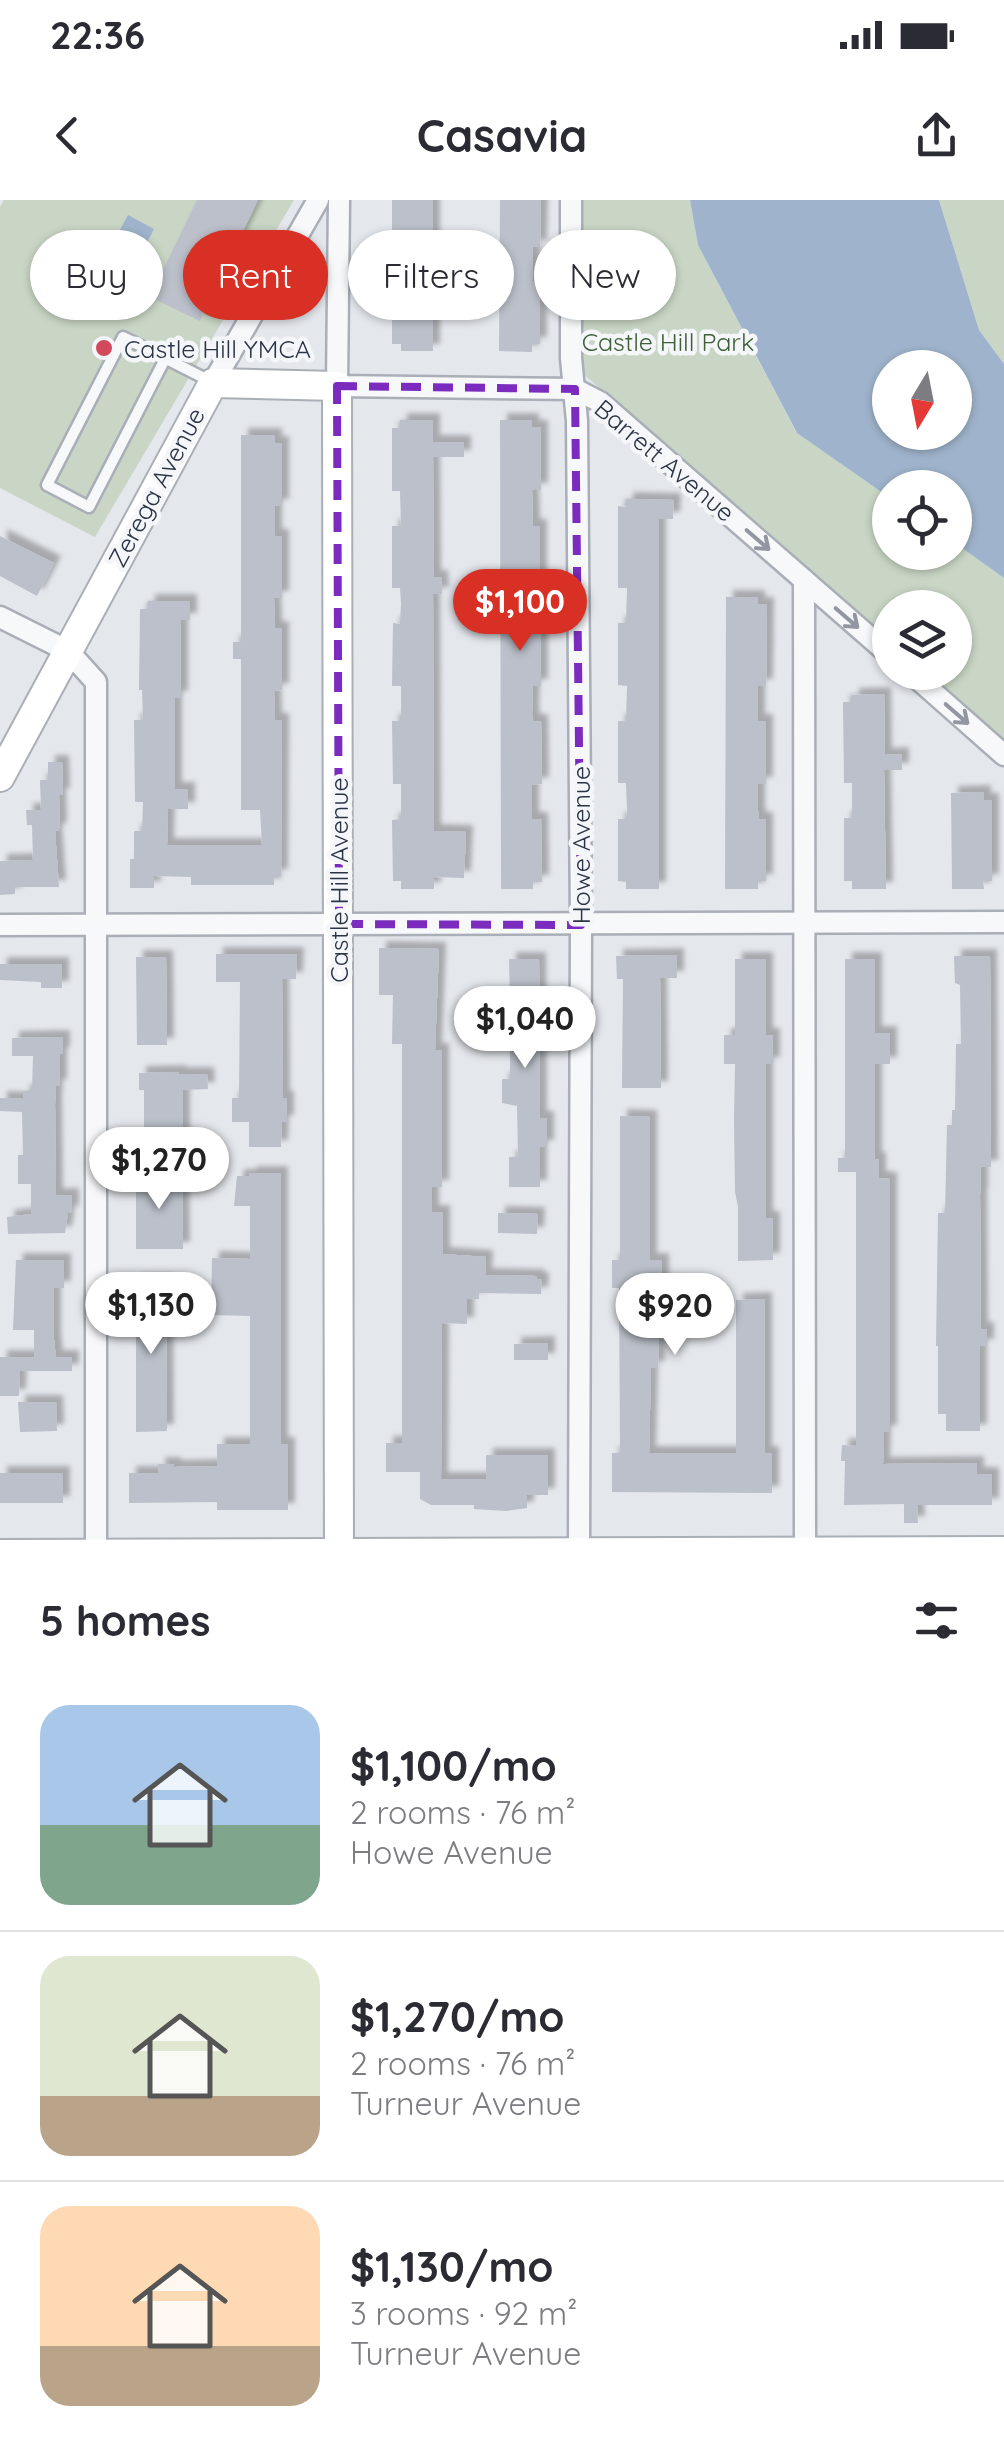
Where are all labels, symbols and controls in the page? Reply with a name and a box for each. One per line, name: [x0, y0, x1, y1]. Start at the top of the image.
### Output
text: 22:36: [50, 11, 145, 59]
text: Casavia: [417, 107, 587, 163]
icon: back: [40, 108, 95, 163]
icon: share: [909, 108, 964, 163]
chip: Buy: [30, 230, 163, 320]
chip: Rent: [183, 230, 328, 320]
chip: Filters: [348, 230, 514, 320]
chip: New: [534, 230, 676, 320]
park label: Castle Hill Park: [582, 326, 754, 357]
place label: Castle Hill YMCA: [124, 333, 311, 364]
marker: Castle Hill YMCA: [93, 337, 115, 359]
north arrow: [872, 350, 972, 450]
map controls: [872, 350, 972, 690]
street label: Barrett Avenue: [589, 392, 741, 528]
street label: Zerega Avenue: [101, 402, 211, 572]
button: locate: [872, 470, 972, 570]
one-way arrow: [745, 528, 770, 551]
pin: $1,100: [439, 569, 601, 654]
text: $1,100: [475, 581, 565, 621]
button: layers: [872, 590, 972, 690]
one-way arrow: [834, 606, 859, 629]
one-way arrow: [944, 702, 969, 725]
street label: Howe Avenue: [565, 766, 596, 924]
street label: Castle Hill Avenue: [323, 777, 354, 983]
pin: $1,040: [444, 986, 606, 1071]
text: $1,040: [476, 998, 574, 1038]
pin: $1,270: [78, 1127, 240, 1212]
text: $1,270: [111, 1139, 207, 1179]
pin: $1,130: [70, 1272, 232, 1357]
pin: $920: [616, 1273, 734, 1358]
text: $1,130: [107, 1284, 195, 1324]
text: $920: [637, 1285, 713, 1325]
icon: filters: [909, 1593, 964, 1648]
text: 5 homes: [40, 1594, 211, 1647]
text: $1,100/mo: [350, 1739, 557, 1792]
icon: home: [120, 1745, 240, 1865]
text: 2 rooms · 76 m²: [350, 1792, 575, 1832]
text: Howe Avenue: [350, 1832, 553, 1872]
text: $1,270/mo: [350, 1990, 565, 2043]
icon: home: [120, 1996, 240, 2116]
text: 2 rooms · 76 m²: [350, 2043, 575, 2083]
text: Turneur Avenue: [350, 2083, 581, 2123]
text: $1,130/mo: [350, 2240, 554, 2293]
icon: home: [120, 2246, 240, 2366]
text: 3 rooms · 92 m²: [350, 2293, 577, 2333]
text: Turneur Avenue: [350, 2333, 581, 2373]

